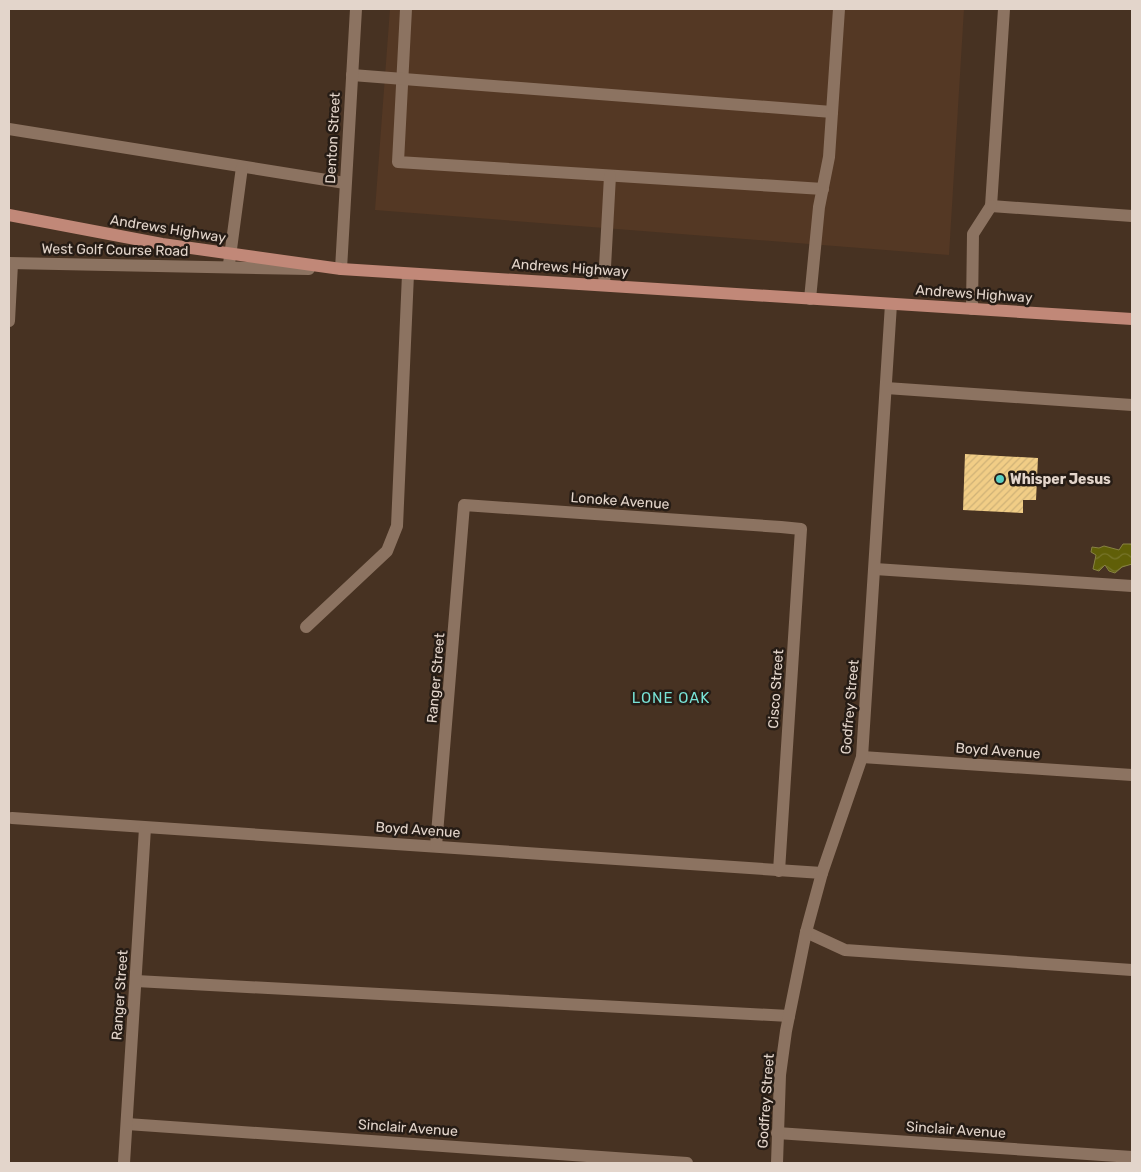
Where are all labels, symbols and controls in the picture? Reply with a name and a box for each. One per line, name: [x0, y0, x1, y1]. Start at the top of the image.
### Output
street label: Denton Street: [322, 91, 344, 184]
street label: Andrews Highway: [109, 211, 227, 247]
street label: West Golf Course Road: [41, 240, 189, 260]
street label: Andrews Highway: [511, 255, 629, 281]
street label: Andrews Highway: [915, 281, 1033, 307]
place label: Whisper Jesus: [1010, 471, 1111, 488]
marker: Whisper Jesus: [994, 473, 1006, 485]
street label: Lonoke Avenue: [570, 489, 670, 513]
street label: Ranger Street: [424, 632, 448, 724]
street label: Cisco Street: [765, 648, 787, 729]
street label: Godfrey Street: [837, 658, 863, 755]
district label: LONE OAK: [632, 689, 710, 707]
street label: Boyd Avenue: [955, 740, 1041, 762]
street label: Boyd Avenue: [375, 819, 461, 841]
street label: Ranger Street: [108, 949, 132, 1041]
street label: Godfrey Street: [754, 1052, 778, 1149]
street label: Sinclair Avenue: [358, 1116, 459, 1140]
street label: Sinclair Avenue: [906, 1118, 1007, 1142]

